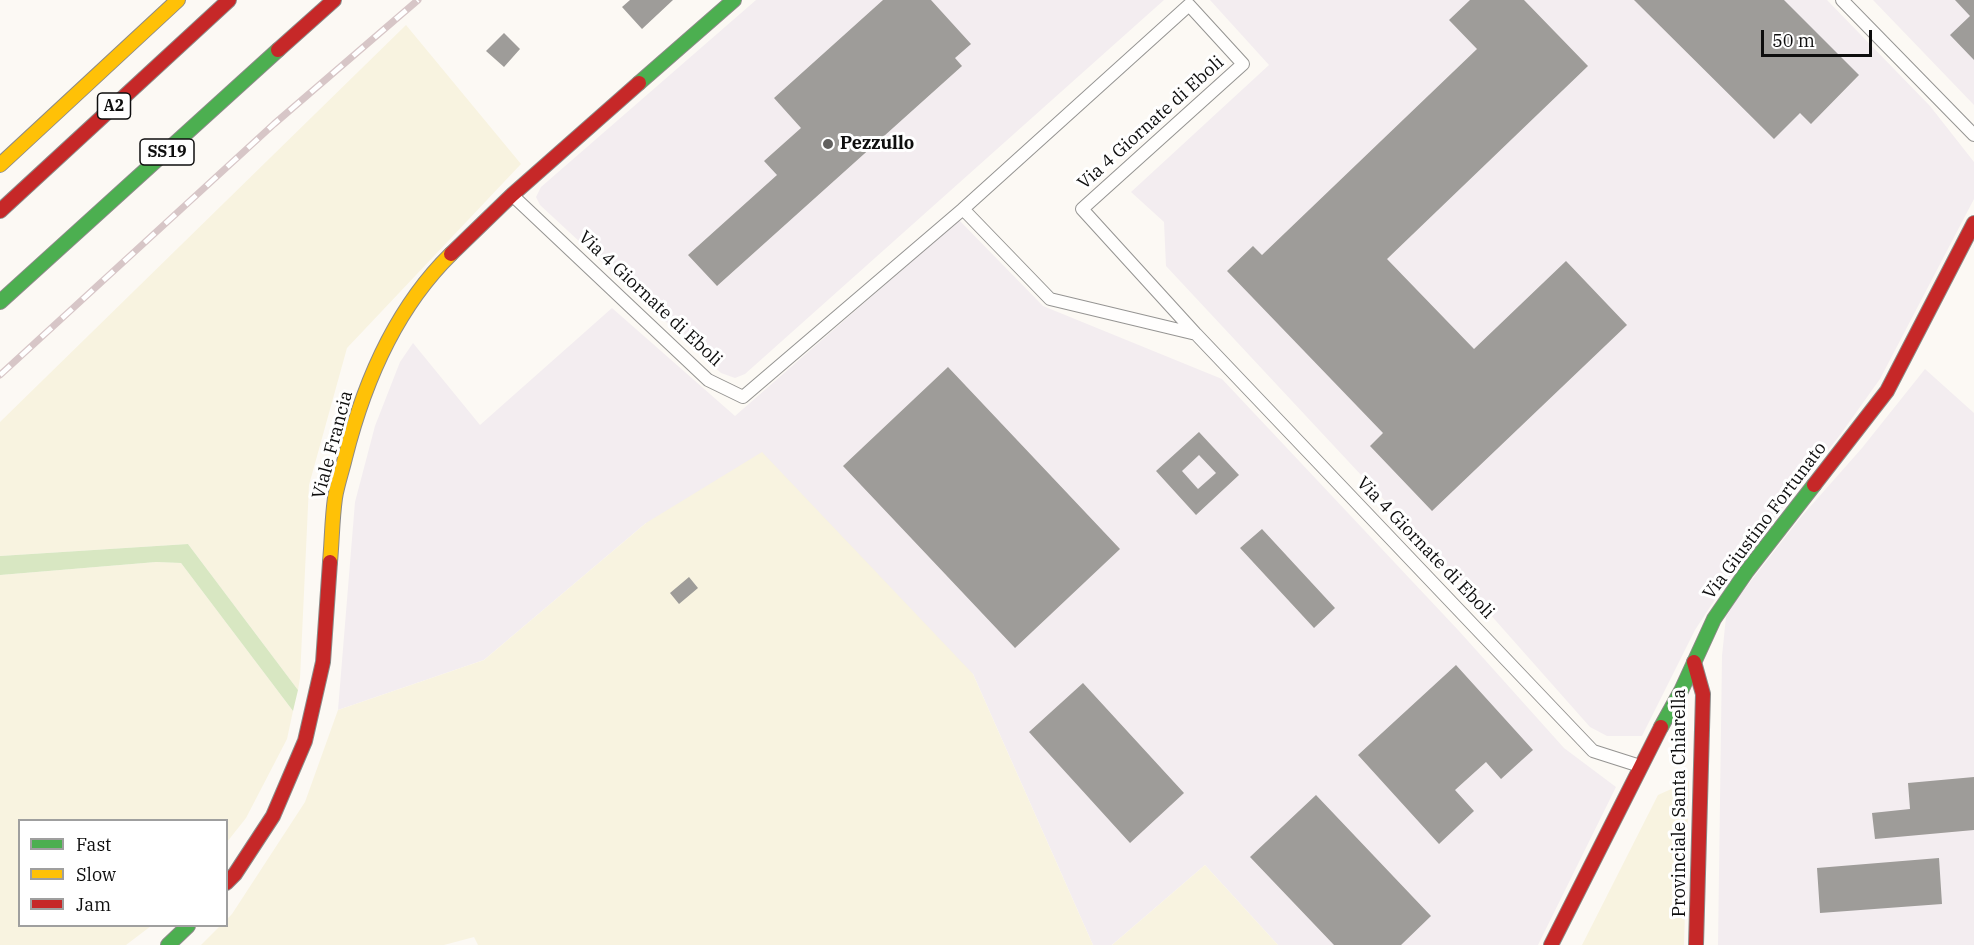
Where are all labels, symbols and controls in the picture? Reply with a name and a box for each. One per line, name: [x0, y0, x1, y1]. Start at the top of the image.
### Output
scale bar: [1764, 18, 1875, 56]
text: 50 m: [1772, 29, 1815, 52]
street label: Via 4 Giornate di Eboli: [1074, 52, 1228, 194]
road number: A2: [98, 93, 130, 119]
place label: Pezzullo: [840, 133, 914, 155]
marker: Pezzullo: [821, 137, 835, 151]
road number: SS19: [140, 139, 194, 165]
street label: Via 4 Giornate di Eboli: [574, 227, 726, 371]
street label: Viale Francia: [308, 388, 358, 502]
street label: Via Giustino Fortunato: [1699, 438, 1831, 604]
street label: Via 4 Giornate di Eboli: [1352, 473, 1498, 623]
street label: Provinciale Santa Chiarella: [1669, 689, 1691, 917]
legend: [18, 819, 228, 927]
text: Fast: [76, 833, 111, 856]
text: Slow: [76, 863, 116, 886]
text: Jam: [76, 893, 111, 916]

